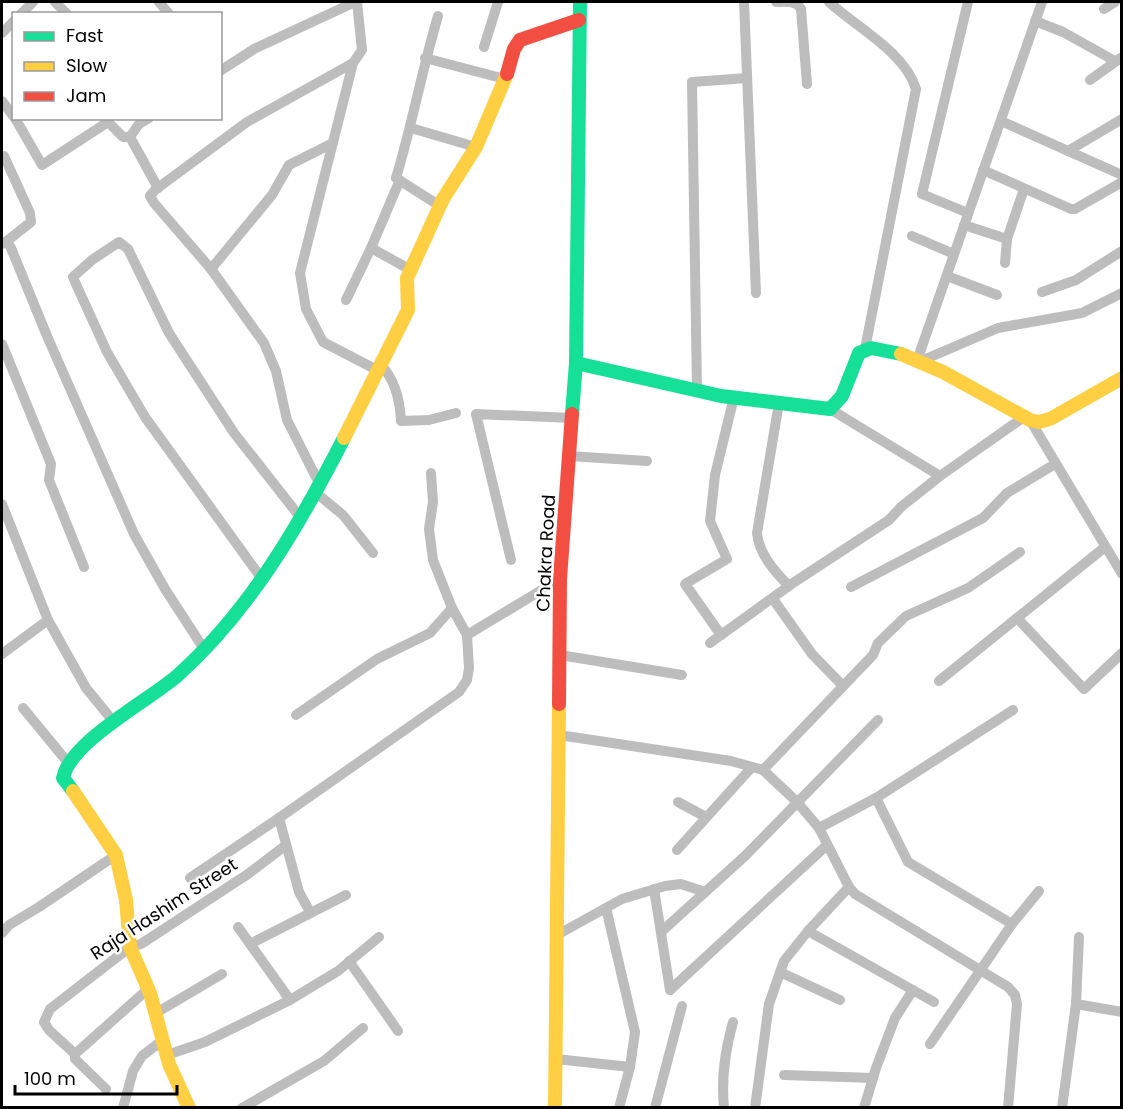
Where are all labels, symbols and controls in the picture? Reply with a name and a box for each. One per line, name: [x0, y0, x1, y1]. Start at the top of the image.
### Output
legend: [12, 12, 222, 120]
text: Fast: [66, 23, 103, 48]
text: Slow: [66, 53, 108, 78]
text: Jam: [66, 83, 106, 108]
street label: Chakra Road: [530, 494, 561, 612]
street label: Raja Hashim Street: [85, 852, 242, 966]
scale bar: [15, 1058, 177, 1096]
text: 100 m: [24, 1066, 76, 1091]

